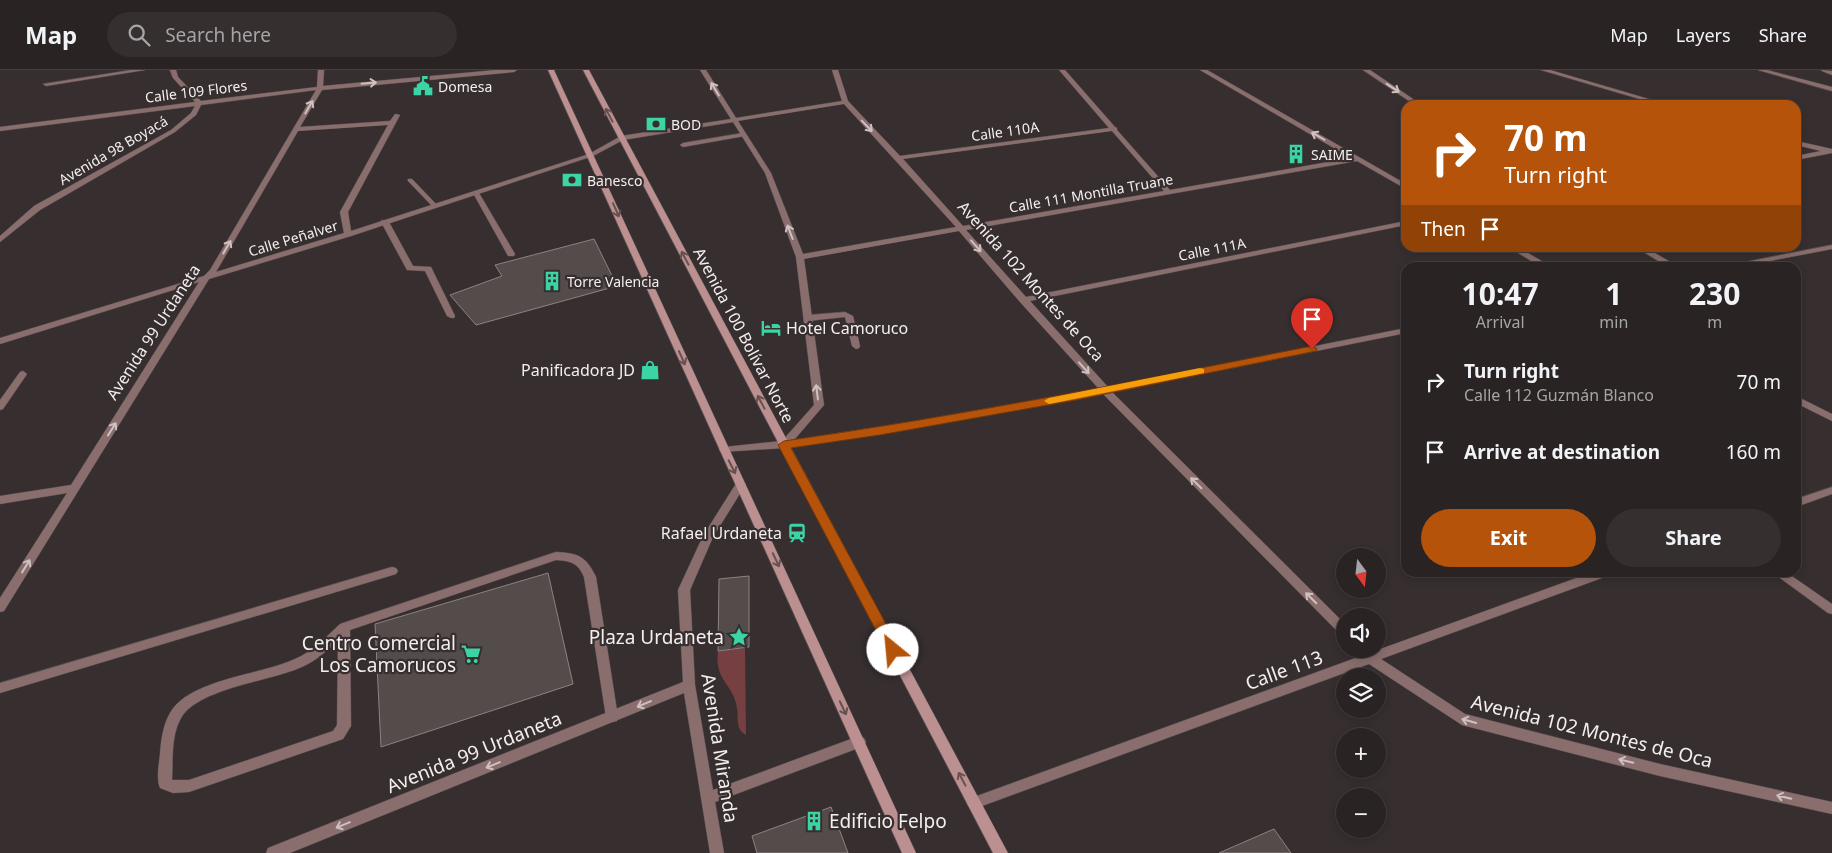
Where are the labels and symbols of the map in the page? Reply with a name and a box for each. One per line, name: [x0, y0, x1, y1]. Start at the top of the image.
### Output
street label: Calle 109 Flores: [144, 75, 248, 107]
public building icon: Domesa: [412, 75, 434, 97]
place label: Domesa: [438, 77, 492, 96]
one-way arrow: [360, 79, 376, 88]
one-way arrow: [709, 83, 719, 97]
one-way arrow: [1385, 83, 1399, 93]
one-way arrow: [305, 101, 315, 115]
one-way arrow: [604, 107, 614, 122]
street label: Avenida 98 Boyacá: [55, 111, 171, 189]
bank icon: BOD: [645, 113, 667, 135]
place label: BOD: [671, 115, 701, 134]
street label: Calle 110A: [970, 117, 1040, 145]
one-way arrow: [861, 120, 873, 132]
one-way arrow: [1312, 131, 1326, 141]
building icon: SAIME: [1285, 143, 1307, 165]
place label: SAIME: [1311, 145, 1353, 164]
bank icon: Banesco: [561, 169, 583, 191]
street label: Calle 111 Montilla Truane: [1007, 169, 1175, 217]
place label: Banesco: [587, 171, 642, 190]
street label: Avenida 102 Montes de Oca: [953, 196, 1109, 366]
one-way arrow: [611, 202, 621, 217]
street label: Calle Peñalver: [246, 215, 340, 261]
one-way arrow: [785, 225, 794, 240]
street label: Calle 111A: [1177, 233, 1247, 265]
one-way arrow: [222, 240, 232, 255]
one-way arrow: [970, 240, 982, 253]
street label: Avenida 100 Bolívar Norte: [688, 244, 800, 426]
one-way arrow: [680, 251, 689, 266]
street label: Avenida 99 Urdaneta: [101, 260, 205, 404]
building icon: Torre Valencia: [541, 270, 563, 292]
place label: Torre Valencia: [567, 272, 659, 291]
pin: [1291, 298, 1333, 349]
hotel icon: Hotel Camoruco: [760, 317, 782, 339]
place label: Hotel Camoruco: [786, 317, 908, 339]
one-way arrow: [678, 350, 688, 365]
place label: Panificadora JD: [521, 359, 635, 381]
shop icon: Panificadora JD: [639, 359, 661, 381]
one-way arrow: [1078, 361, 1090, 374]
one-way arrow: [812, 384, 822, 400]
one-way arrow: [756, 395, 765, 410]
one-way arrow: [107, 422, 117, 436]
one-way arrow: [728, 459, 737, 474]
one-way arrow: [1190, 476, 1202, 489]
place label: Rafael Urdaneta: [661, 522, 782, 544]
station icon: Rafael Urdaneta: [786, 522, 808, 544]
north arrow: [1336, 548, 1386, 598]
one-way arrow: [771, 552, 781, 567]
one-way arrow: [21, 560, 31, 574]
one-way arrow: [1304, 592, 1317, 604]
position arrow: [866, 623, 918, 675]
place label: Plaza Urdaneta: [589, 624, 724, 650]
place icon: Plaza Urdaneta: [728, 626, 750, 648]
place label: Centro Comercial Los Camorucos: [302, 630, 456, 678]
supermarket icon: Centro Comercial Los Camorucos: [460, 643, 482, 665]
street label: Calle 113: [1242, 644, 1326, 696]
street label: Avenida Miranda: [695, 671, 745, 825]
street label: Avenida 102 Montes de Oca: [1469, 688, 1715, 774]
one-way arrow: [637, 699, 652, 709]
one-way arrow: [839, 700, 848, 715]
street label: Avenida 99 Urdaneta: [383, 705, 565, 799]
one-way arrow: [1461, 715, 1477, 725]
one-way arrow: [1618, 756, 1634, 765]
one-way arrow: [486, 760, 501, 770]
one-way arrow: [957, 772, 966, 787]
one-way arrow: [1777, 792, 1793, 801]
place label: Edificio Felpo: [829, 808, 947, 834]
building icon: Edificio Felpo: [803, 810, 825, 832]
one-way arrow: [335, 822, 350, 831]

